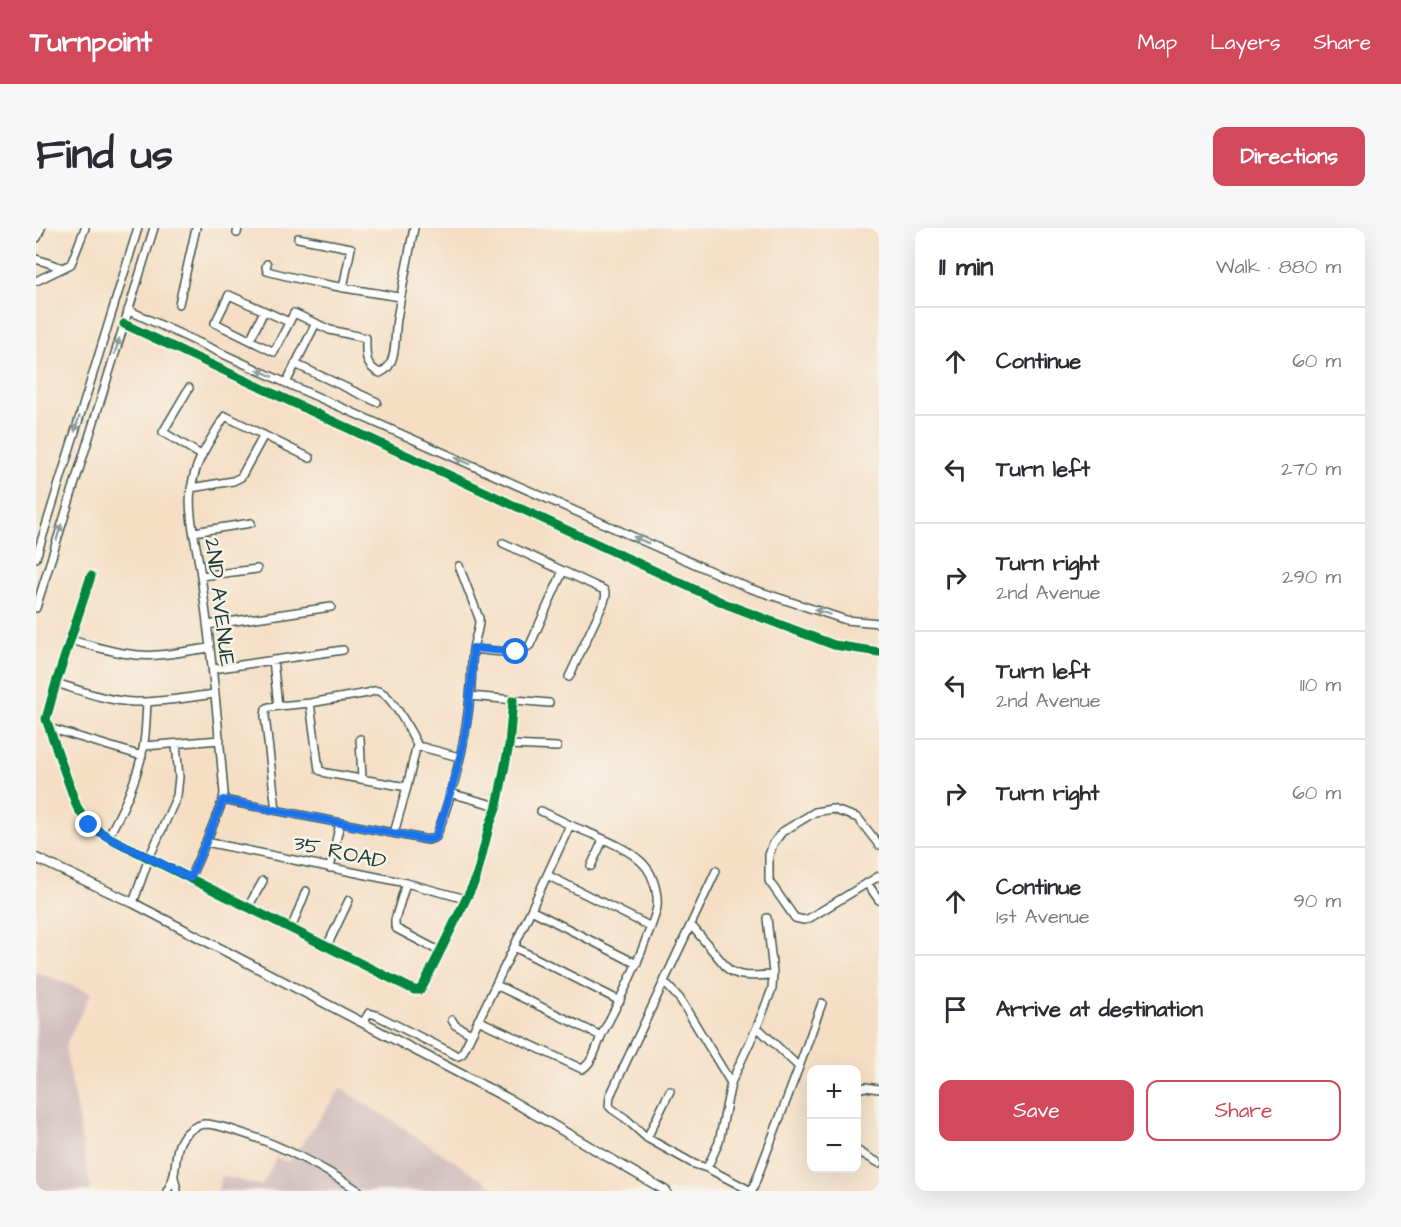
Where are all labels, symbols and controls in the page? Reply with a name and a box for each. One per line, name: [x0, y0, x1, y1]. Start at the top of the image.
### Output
text: Turnpoint: [30, 23, 152, 62]
text: Map: [1137, 28, 1177, 57]
text: Layers: [1210, 28, 1280, 57]
text: Share: [1313, 28, 1371, 57]
text: Find us: [36, 127, 173, 185]
button: Directions: [1213, 127, 1365, 186]
text: 11 min: [939, 249, 993, 285]
text: Walk · 880 m: [1216, 253, 1341, 281]
one-way arrow: [113, 337, 122, 355]
icon: ahead: [939, 345, 972, 378]
text: Continue: [996, 346, 1081, 377]
text: 60 m: [1292, 347, 1341, 375]
one-way arrow: [257, 369, 274, 378]
one-way arrow: [72, 415, 81, 433]
icon: left: [939, 453, 972, 486]
text: Turn left: [996, 454, 1090, 485]
text: 270 m: [1281, 455, 1341, 483]
one-way arrow: [453, 456, 471, 466]
one-way arrow: [55, 523, 65, 541]
street label: 2ND AVENUE: [196, 536, 243, 668]
one-way arrow: [632, 536, 649, 545]
text: Turn right: [996, 548, 1099, 579]
icon: right: [939, 561, 972, 594]
text: 290 m: [1282, 563, 1341, 591]
text: 2nd Avenue: [996, 579, 1101, 607]
one-way arrow: [813, 607, 831, 616]
route start: [502, 638, 528, 664]
text: Turn left: [996, 656, 1090, 687]
icon: left: [939, 669, 972, 702]
text: 110 m: [1300, 671, 1341, 699]
text: 2nd Avenue: [996, 687, 1101, 715]
icon: right: [939, 777, 972, 810]
text: Turn right: [996, 778, 1099, 809]
text: 60 m: [1292, 779, 1341, 807]
route end: [75, 811, 101, 837]
street label: 35 ROAD: [290, 827, 389, 877]
text: Continue: [996, 872, 1081, 903]
icon: ahead: [939, 885, 972, 918]
text: 90 m: [1293, 887, 1341, 915]
text: 1st Avenue: [996, 903, 1090, 931]
icon: arrive: [939, 993, 972, 1026]
text: Arrive at destination: [996, 994, 1203, 1025]
map controls: [807, 1065, 861, 1173]
button: +: [807, 1065, 861, 1119]
button: Save: [939, 1080, 1134, 1141]
button: Share: [1146, 1080, 1341, 1141]
button: −: [807, 1119, 861, 1173]

